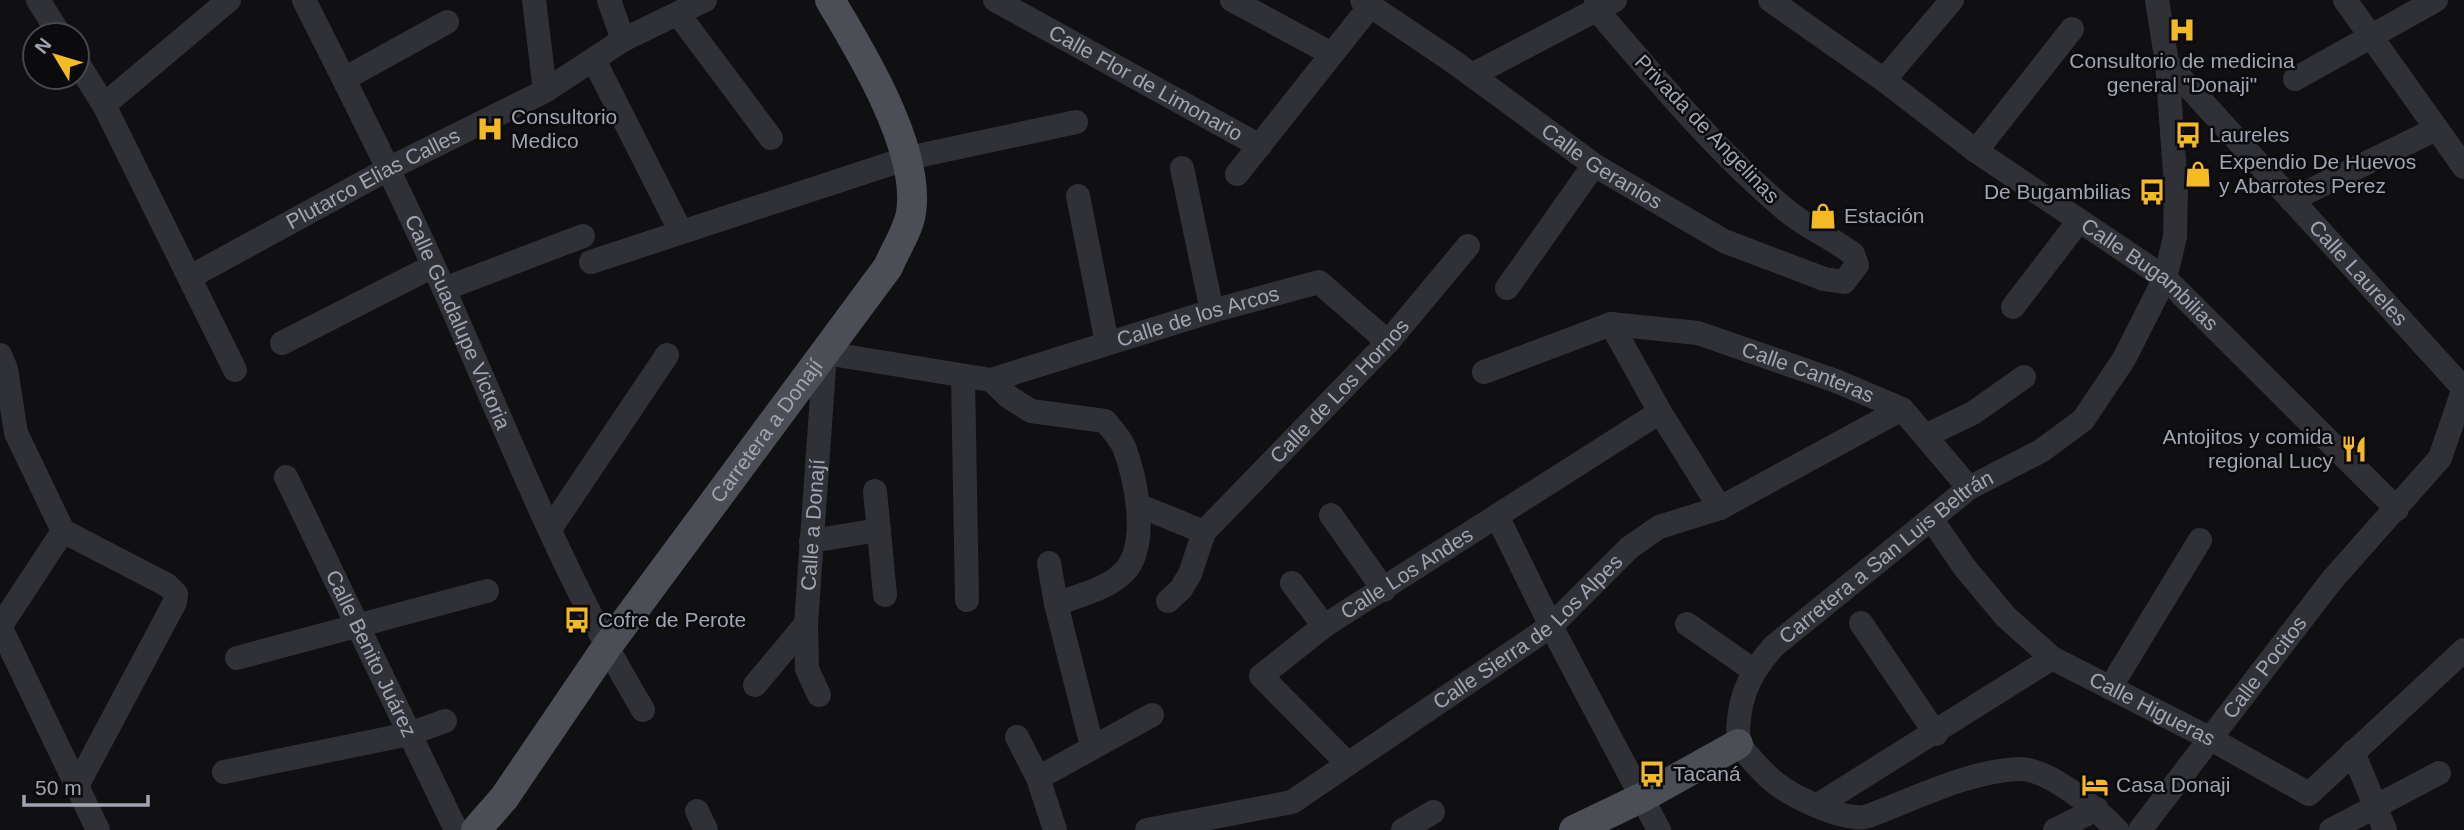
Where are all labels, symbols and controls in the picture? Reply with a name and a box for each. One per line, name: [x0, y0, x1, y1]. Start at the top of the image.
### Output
hospital icon: Consultorio de medicina general "Donaji": [2167, 15, 2197, 45]
street label: Calle Flor de Limonario: [1045, 20, 1247, 145]
north arrow: [21, 21, 91, 91]
text: N: [30, 34, 55, 58]
place label: Consultorio de medicina general "Donaji": [2069, 49, 2295, 96]
street label: Privada de Angelinas: [1631, 50, 1784, 208]
place label: Consultorio Medico: [511, 105, 617, 152]
hospital icon: Consultorio Medico: [475, 114, 505, 144]
street label: Calle Geranios: [1537, 118, 1666, 213]
bus stop icon: Laureles: [2173, 120, 2203, 150]
street label: Plutarco Elias Calles: [282, 123, 463, 233]
place label: Laureles: [2209, 123, 2290, 146]
place label: Expendio De Huevos y Abarrotes Perez: [2219, 150, 2416, 197]
shop icon: Expendio De Huevos y Abarrotes Perez: [2183, 159, 2213, 189]
bus stop icon: De Bugambilias: [2137, 177, 2167, 207]
place label: De Bugambilias: [1984, 180, 2131, 203]
shop icon: Estación: [1808, 201, 1838, 231]
place label: Estación: [1844, 204, 1925, 227]
street label: Calle Guadalupe Victoria: [401, 211, 516, 433]
street label: Calle Bugambilias: [2077, 213, 2223, 335]
street label: Calle Laureles: [2305, 215, 2412, 330]
street label: Calle de los Arcos: [1114, 281, 1282, 351]
street label: Calle de Los Hornos: [1265, 314, 1413, 468]
street label: Calle Canteras: [1739, 337, 1878, 407]
street label: Carretera a Donají: [706, 354, 827, 507]
place label: Antojitos y comida regional Lucy: [2163, 425, 2333, 472]
restaurant icon: Antojitos y comida regional Lucy: [2339, 434, 2369, 464]
street label: Calle a Donají: [796, 458, 829, 592]
street label: Carretera a San Luis Beltrán: [1774, 466, 1997, 648]
street label: Calle Los Andes: [1336, 522, 1477, 623]
street label: Calle Sierra de Los Alpes: [1429, 550, 1627, 714]
street label: Calle Benito Juárez: [322, 566, 421, 740]
bus stop icon: Cofre de Perote: [562, 605, 592, 635]
place label: Cofre de Perote: [598, 608, 746, 631]
street label: Calle Pocitos: [2218, 611, 2311, 723]
street label: Calle Higueras: [2086, 667, 2219, 750]
bus stop icon: Tacaná: [1637, 759, 1667, 789]
place label: Tacaná: [1673, 762, 1741, 785]
scale bar: [24, 764, 149, 808]
hotel icon: Casa Donaji: [2080, 770, 2110, 800]
place label: Casa Donaji: [2116, 773, 2230, 796]
text: 50 m: [35, 776, 82, 799]

